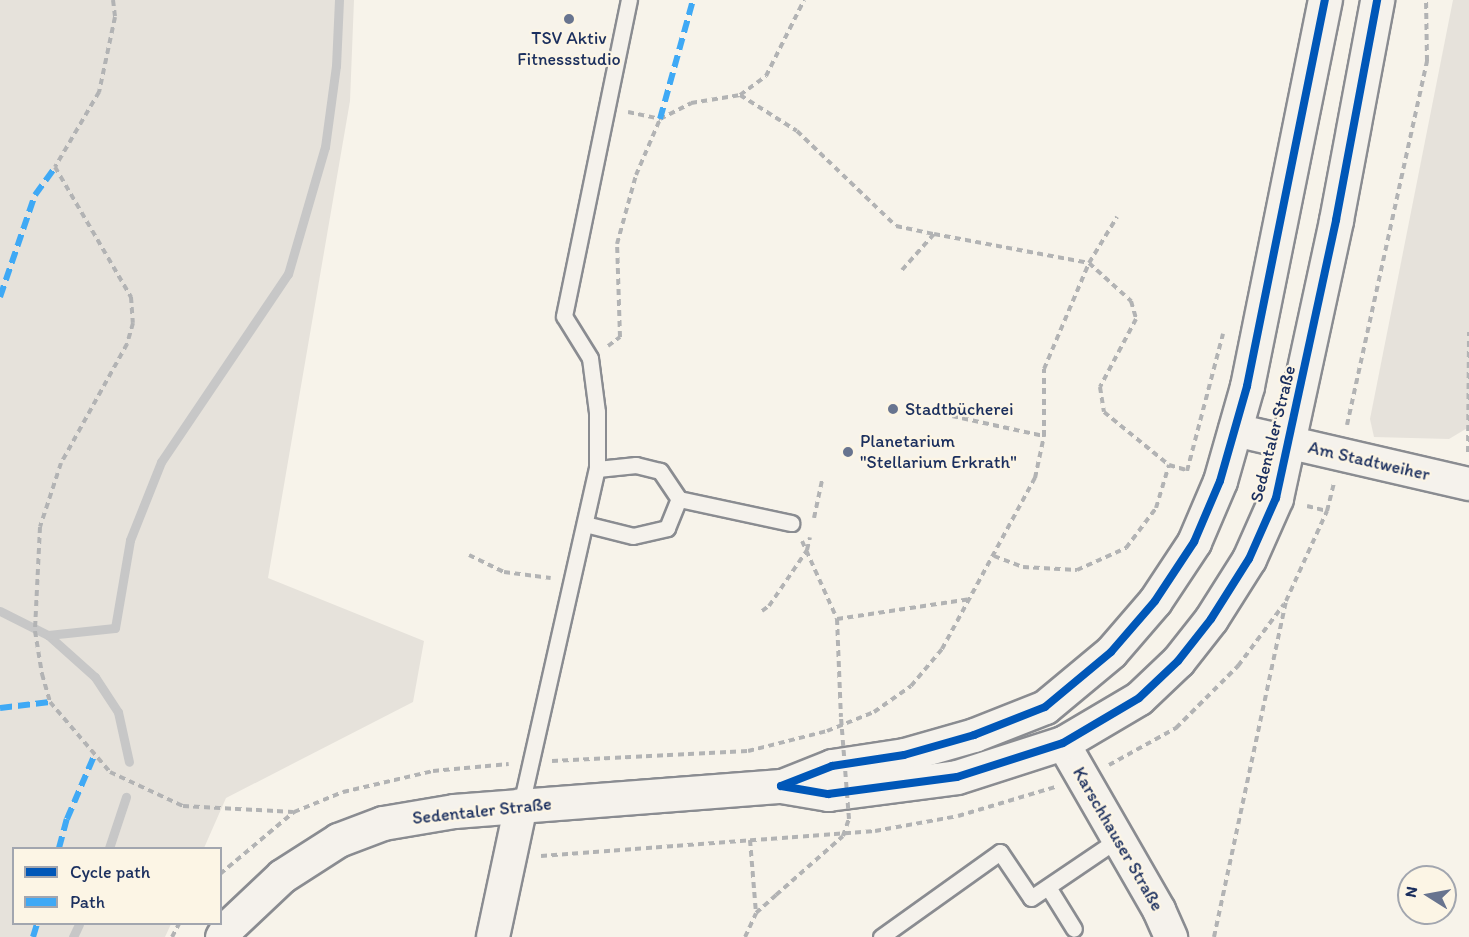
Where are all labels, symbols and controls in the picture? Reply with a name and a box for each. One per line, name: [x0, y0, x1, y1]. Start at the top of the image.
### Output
marker: TSV Aktiv Fitnessstudio: [562, 12, 576, 26]
place label: TSV Aktiv Fitnessstudio: [517, 28, 621, 70]
street label: Sedentaler Straße: [1246, 363, 1300, 505]
place label: Stadtbücherei: [905, 398, 1014, 420]
marker: Stadtbücherei: [886, 402, 900, 416]
place label: Planetarium "Stellarium Erkrath": [860, 431, 1016, 474]
street label: Am Stadtweiher: [1306, 437, 1432, 485]
marker: Planetarium "Stellarium Erkrath": [841, 445, 855, 459]
street label: Karschhauser Straße: [1068, 763, 1168, 915]
street label: Sedentaler Straße: [411, 793, 553, 829]
legend: [12, 847, 222, 925]
text: Cycle path: [70, 861, 150, 883]
north arrow: [1397, 865, 1457, 925]
text: N: [1400, 885, 1421, 899]
text: Path: [70, 891, 105, 913]

